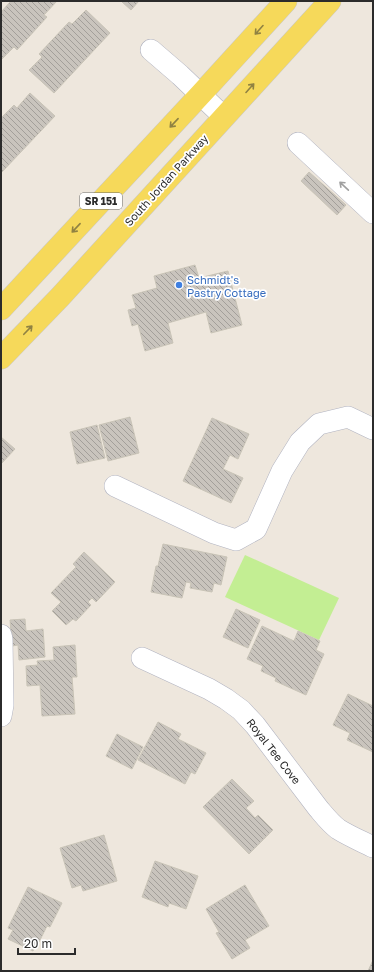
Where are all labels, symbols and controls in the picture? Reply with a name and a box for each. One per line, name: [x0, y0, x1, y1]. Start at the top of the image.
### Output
one-way arrow: [255, 25, 264, 35]
one-way arrow: [245, 83, 255, 93]
one-way arrow: [170, 118, 179, 128]
street label: South Jordan Parkway: [122, 132, 210, 228]
one-way arrow: [339, 181, 349, 191]
road number: SR 151: [80, 193, 122, 209]
one-way arrow: [71, 223, 81, 233]
place label: Schmidt's Pastry Cottage: [187, 273, 266, 299]
marker: Schmidt's Pastry Cottage: [174, 280, 184, 290]
one-way arrow: [23, 325, 33, 335]
street label: Royal Tee Cove: [244, 716, 304, 786]
scale bar: [18, 930, 75, 956]
text: 20 m: [24, 936, 52, 951]

